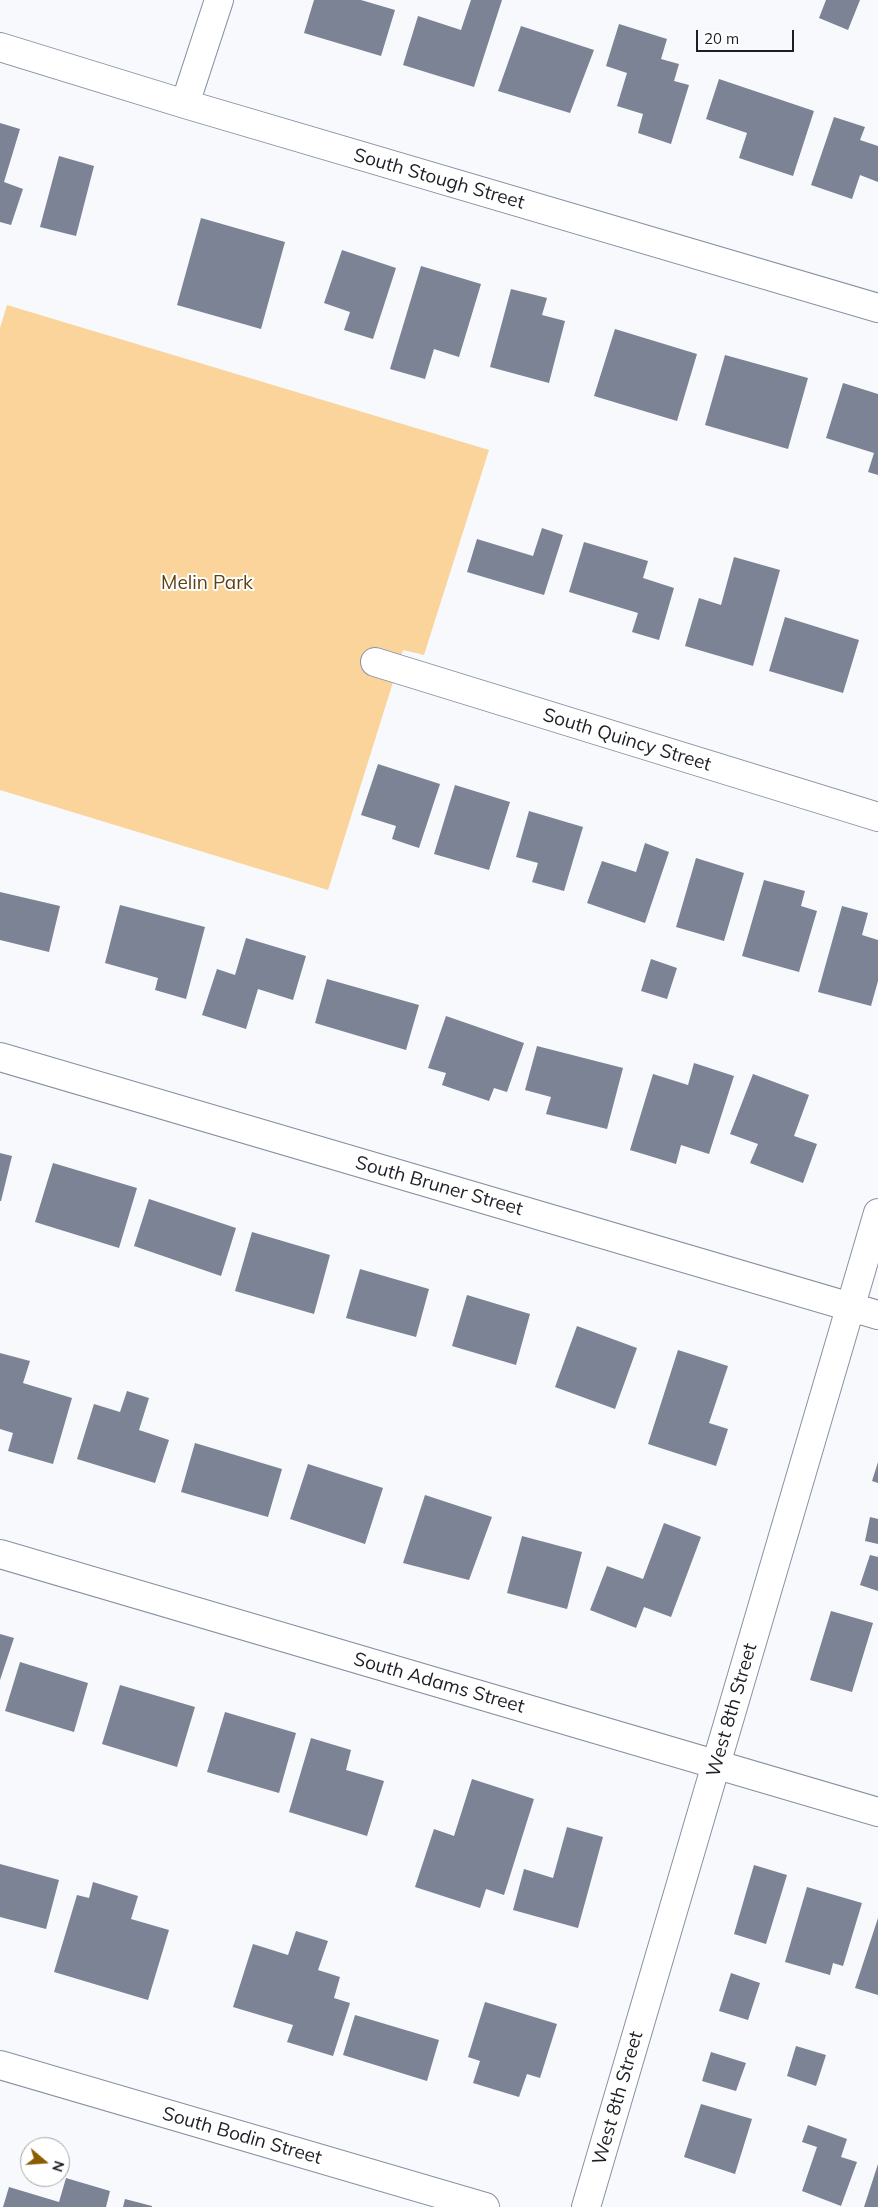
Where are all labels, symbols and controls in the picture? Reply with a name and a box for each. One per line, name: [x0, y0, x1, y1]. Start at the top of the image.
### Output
scale bar: [698, 20, 796, 52]
text: 20 m: [704, 29, 739, 48]
street label: South Stough Street: [351, 144, 527, 214]
park label: Melin Park: [161, 572, 253, 594]
street label: South Quincy Street: [540, 704, 714, 776]
street label: South Bruner Street: [353, 1151, 525, 1221]
street label: West 8th Street: [702, 1641, 762, 1779]
street label: South Adams Street: [351, 1648, 527, 1718]
street label: West 8th Street: [588, 2029, 648, 2167]
street label: South Bodin Street: [160, 2102, 324, 2170]
north arrow: [20, 2137, 70, 2187]
text: N: [48, 2159, 69, 2174]

